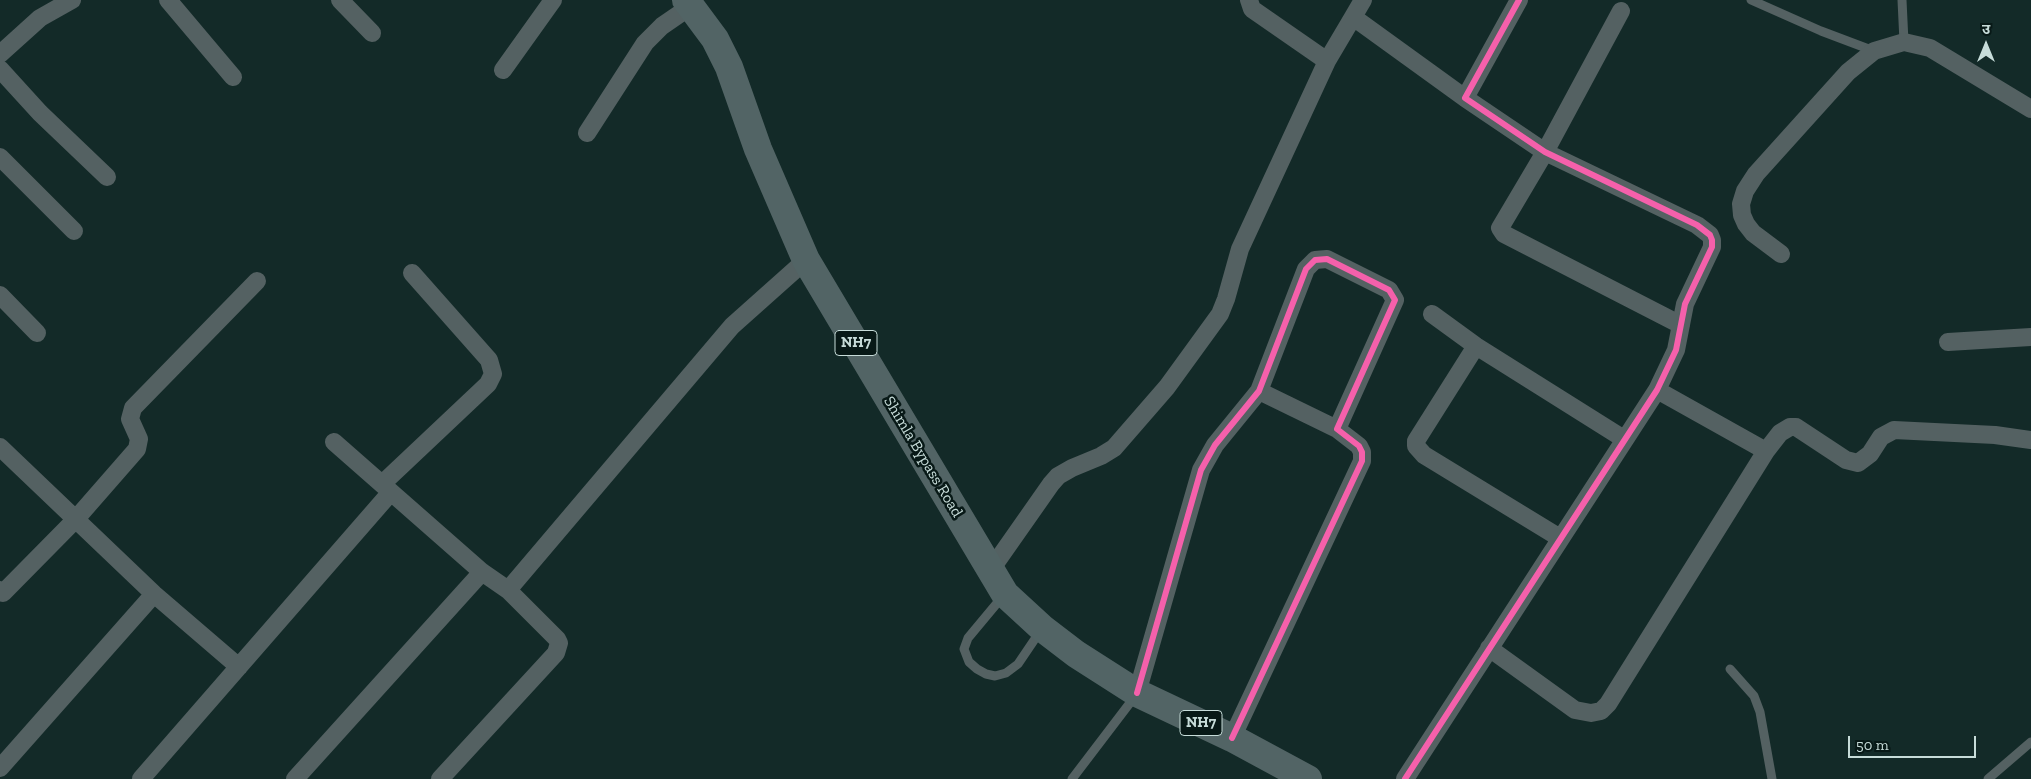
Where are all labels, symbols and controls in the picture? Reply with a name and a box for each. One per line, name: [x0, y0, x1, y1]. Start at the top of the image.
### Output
north arrow: [1961, 20, 2011, 70]
text: उ: [1982, 21, 1990, 38]
road number: NH7: [835, 330, 877, 356]
street label: Shimla Bypass Road: [879, 393, 967, 521]
road number: NH7: [1180, 710, 1222, 736]
scale bar: [1851, 726, 1978, 758]
text: 50 m: [1856, 736, 1889, 754]

